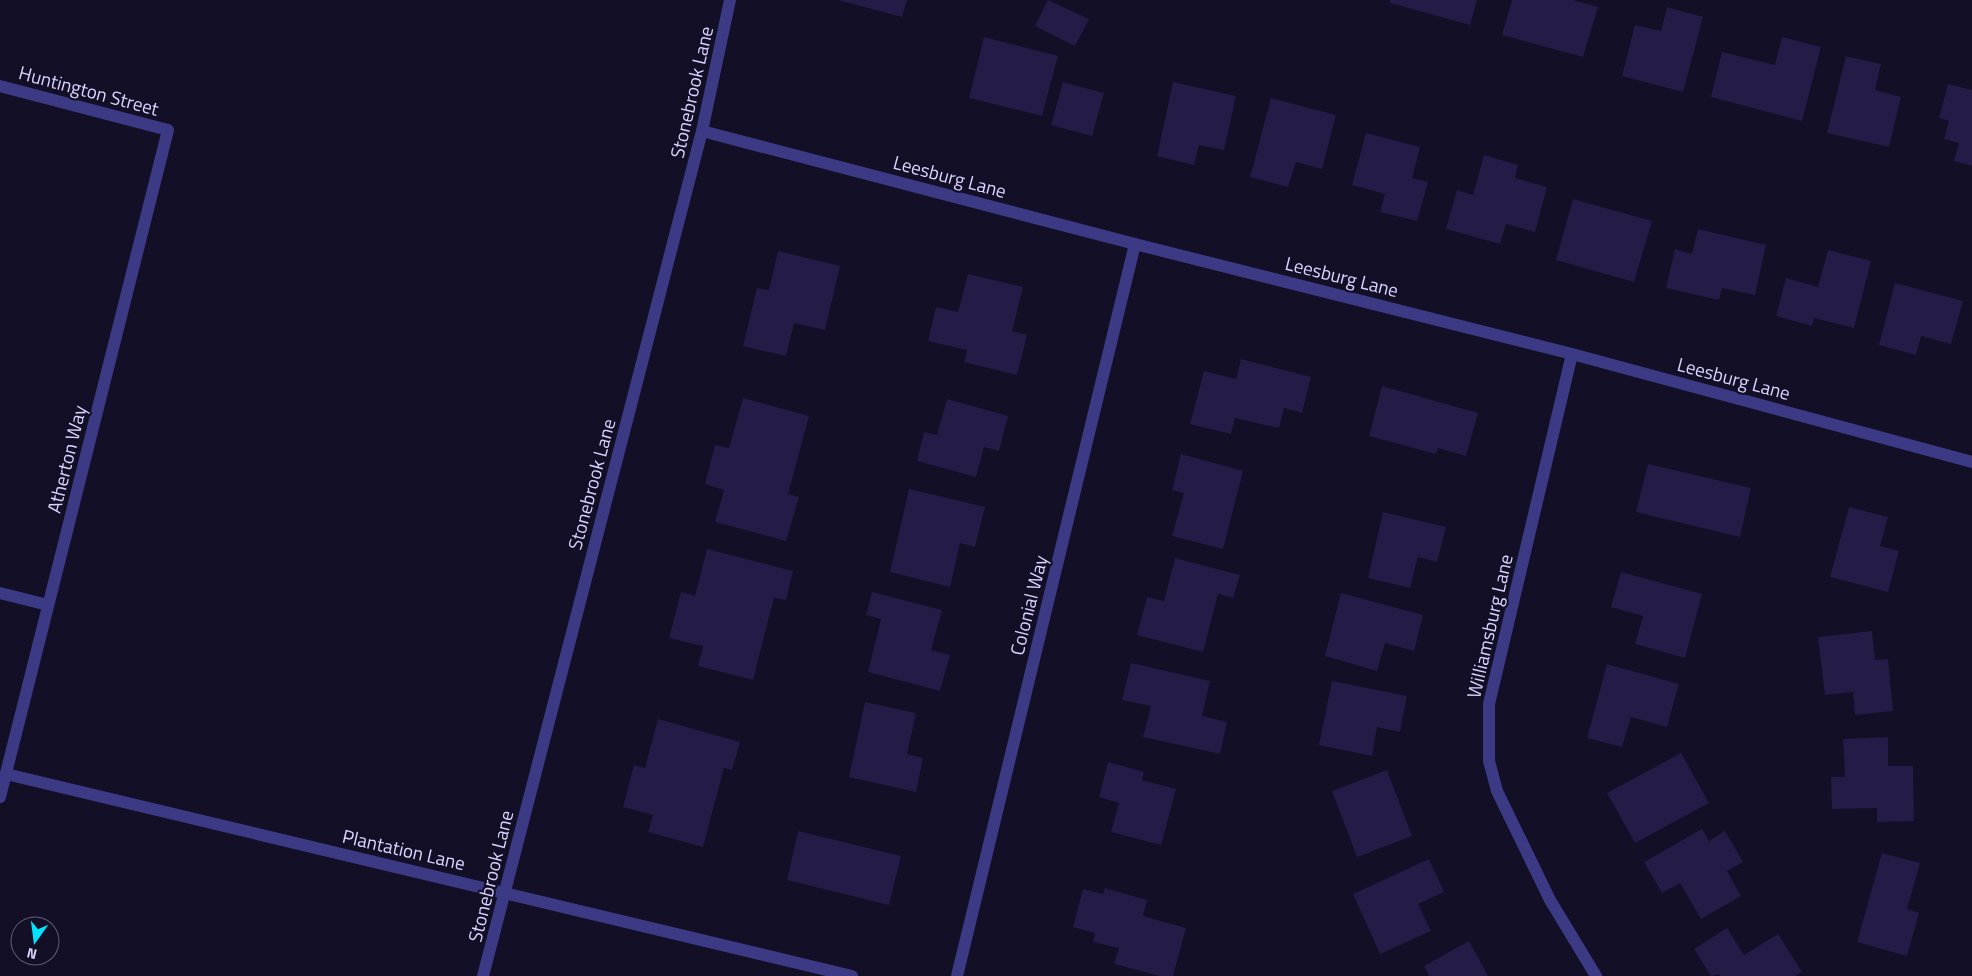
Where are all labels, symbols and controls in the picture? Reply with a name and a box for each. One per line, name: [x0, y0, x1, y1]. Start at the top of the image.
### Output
street label: Stonebrook Lane: [662, 23, 720, 161]
street label: Huntington Street: [16, 57, 163, 123]
street label: Leesburg Lane: [890, 147, 1010, 205]
street label: Leesburg Lane: [1282, 248, 1402, 304]
street label: Leesburg Lane: [1674, 349, 1794, 407]
street label: Atherton Way: [39, 402, 93, 516]
street label: Stonebrook Lane: [560, 415, 622, 553]
street label: Williamsburg Lane: [1458, 551, 1520, 701]
street label: Colonial Way: [1002, 552, 1054, 658]
street label: Stonebrook Lane: [460, 807, 520, 945]
street label: Plantation Lane: [340, 821, 468, 877]
north arrow: [10, 916, 60, 966]
text: N: [24, 943, 39, 965]

